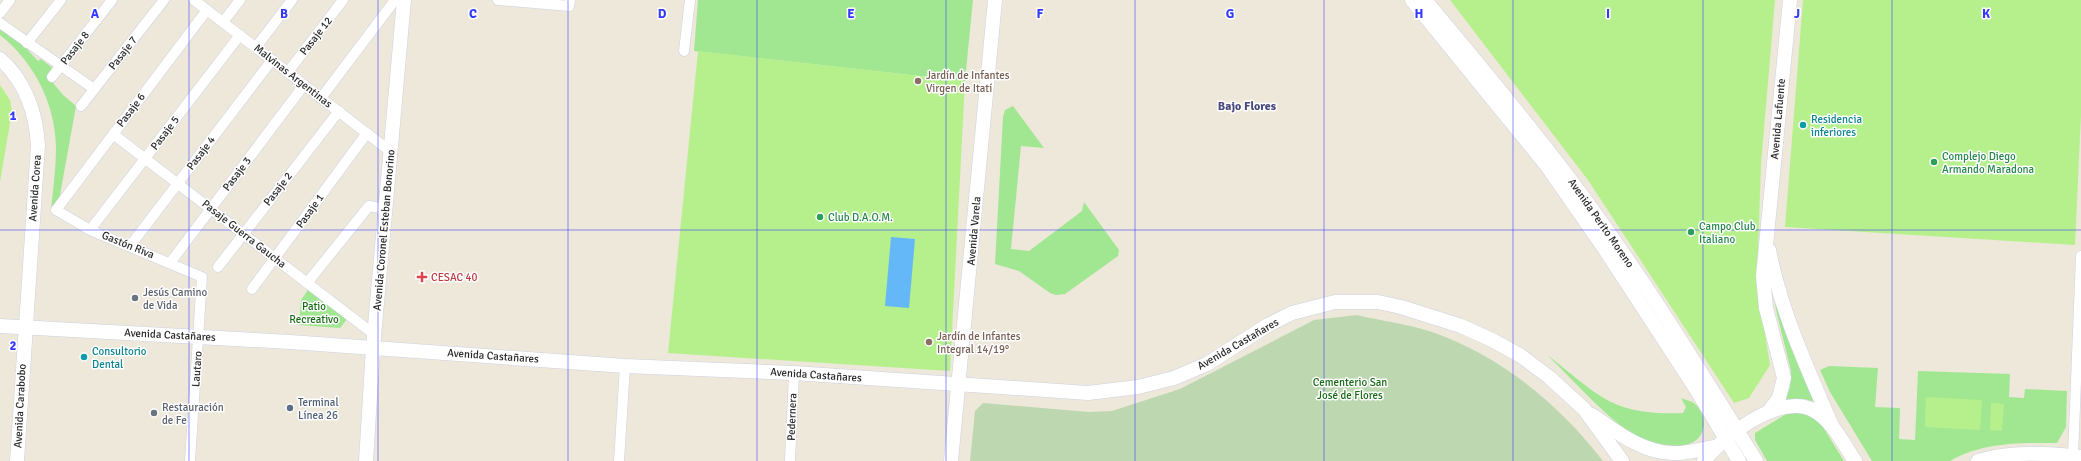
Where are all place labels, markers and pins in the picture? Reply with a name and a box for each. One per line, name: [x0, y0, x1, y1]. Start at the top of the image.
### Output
place label: Jardín de Infantes Virgen de Itatí: [926, 69, 1010, 95]
marker: Jardín de Infantes Virgen de Itatí: [913, 76, 923, 86]
place label: Residencia inferiores: [1811, 113, 1862, 139]
marker: Residencia inferiores: [1798, 120, 1808, 130]
place label: Complejo Diego Armando Maradona: [1942, 150, 2035, 176]
marker: Complejo Diego Armando Maradona: [1929, 157, 1939, 167]
place label: Club D.A.O.M.: [828, 211, 893, 224]
marker: Club D.A.O.M.: [815, 212, 825, 222]
place label: Campo Club Italiano: [1699, 220, 1756, 246]
marker: Campo Club Italiano: [1686, 227, 1696, 237]
marker: CESAC 40: [416, 271, 428, 283]
place label: CESAC 40: [431, 271, 478, 284]
place label: Jesús Camino de Vida: [143, 286, 207, 312]
marker: Jesús Camino de Vida: [130, 293, 140, 303]
place label: Jardín de Infantes Integral 14/19°: [937, 330, 1021, 356]
marker: Jardín de Infantes Integral 14/19°: [924, 337, 934, 347]
place label: Consultorio Dental: [92, 345, 147, 371]
marker: Consultorio Dental: [79, 352, 89, 362]
place label: Terminal Línea 26: [298, 396, 339, 422]
place label: Restauración de Fe: [162, 401, 224, 427]
marker: Terminal Línea 26: [285, 403, 295, 413]
marker: Restauración de Fe: [149, 408, 159, 418]

